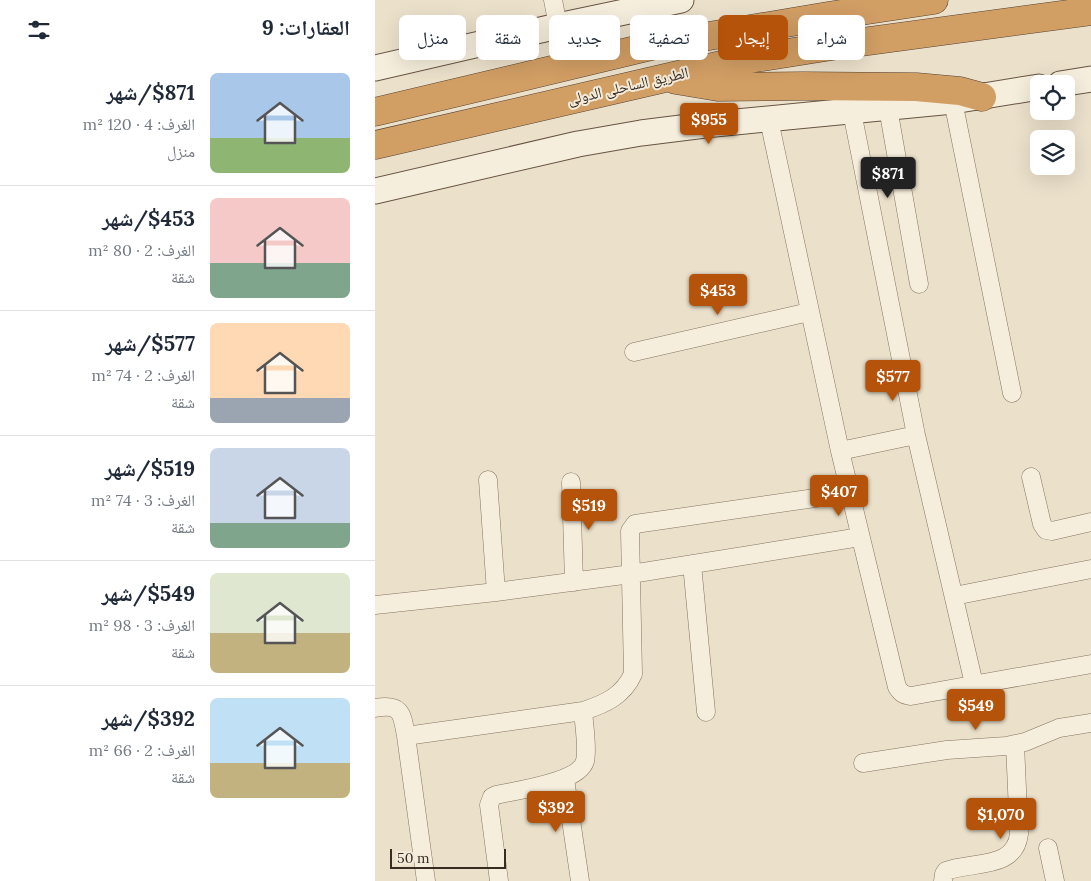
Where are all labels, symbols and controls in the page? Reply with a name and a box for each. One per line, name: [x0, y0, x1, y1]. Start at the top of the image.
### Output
text: العقارات: 9: [262, 14, 350, 41]
chip: منزل: [399, 15, 466, 60]
chip: شقة: [476, 15, 539, 60]
chip: جديد: [549, 15, 620, 60]
chip: تصفية: [630, 15, 708, 60]
chip: إيجار: [718, 15, 788, 60]
chip: شراء: [798, 15, 865, 60]
icon: filters: [25, 16, 53, 44]
street label: الطريق الساحلى الدولى: [566, 62, 690, 110]
map controls: [1030, 75, 1075, 175]
button: locate: [1030, 75, 1075, 120]
text: $871/شهر: [106, 79, 195, 106]
icon: home: [250, 93, 310, 153]
pin: $955: [679, 102, 739, 145]
text: $955: [691, 109, 727, 129]
text: الغرف: 4 · 120 m²: [83, 114, 195, 134]
button: layers: [1030, 130, 1075, 175]
text: منزل: [167, 141, 195, 161]
pin: $871: [858, 156, 918, 199]
text: $871: [872, 163, 904, 183]
text: $453/شهر: [102, 205, 195, 232]
icon: home: [250, 218, 310, 278]
text: الغرف: 2 · 80 m²: [88, 240, 195, 260]
text: شقة: [171, 267, 195, 287]
pin: $453: [688, 274, 748, 316]
text: $453: [700, 280, 736, 300]
text: $577/شهر: [105, 330, 195, 357]
icon: home: [250, 343, 310, 403]
pin: $577: [863, 360, 923, 402]
text: الغرف: 2 · 74 m²: [91, 365, 195, 385]
text: $577: [876, 366, 910, 386]
text: شقة: [171, 392, 195, 412]
text: $519/شهر: [105, 455, 195, 482]
icon: home: [250, 468, 310, 528]
pin: $407: [809, 474, 869, 517]
text: $407: [821, 481, 857, 501]
pin: $519: [559, 488, 619, 531]
text: الغرف: 3 · 74 m²: [91, 490, 195, 510]
text: $519: [572, 495, 606, 515]
text: شقة: [171, 517, 195, 537]
text: $549/شهر: [101, 580, 195, 607]
icon: home: [250, 593, 310, 653]
text: الغرف: 3 · 98 m²: [89, 615, 195, 635]
text: شقة: [171, 642, 195, 662]
pin: $549: [946, 688, 1006, 731]
text: $549: [958, 695, 994, 715]
text: $392/شهر: [102, 705, 195, 732]
icon: home: [250, 718, 310, 778]
text: الغرف: 2 · 66 m²: [89, 740, 195, 760]
text: شقة: [171, 767, 195, 787]
pin: $392: [526, 790, 586, 833]
text: $392: [538, 797, 574, 817]
pin: $1,070: [960, 798, 1042, 840]
text: $1,070: [977, 804, 1025, 824]
scale bar: [390, 846, 506, 869]
text: 50 m: [397, 849, 430, 867]

